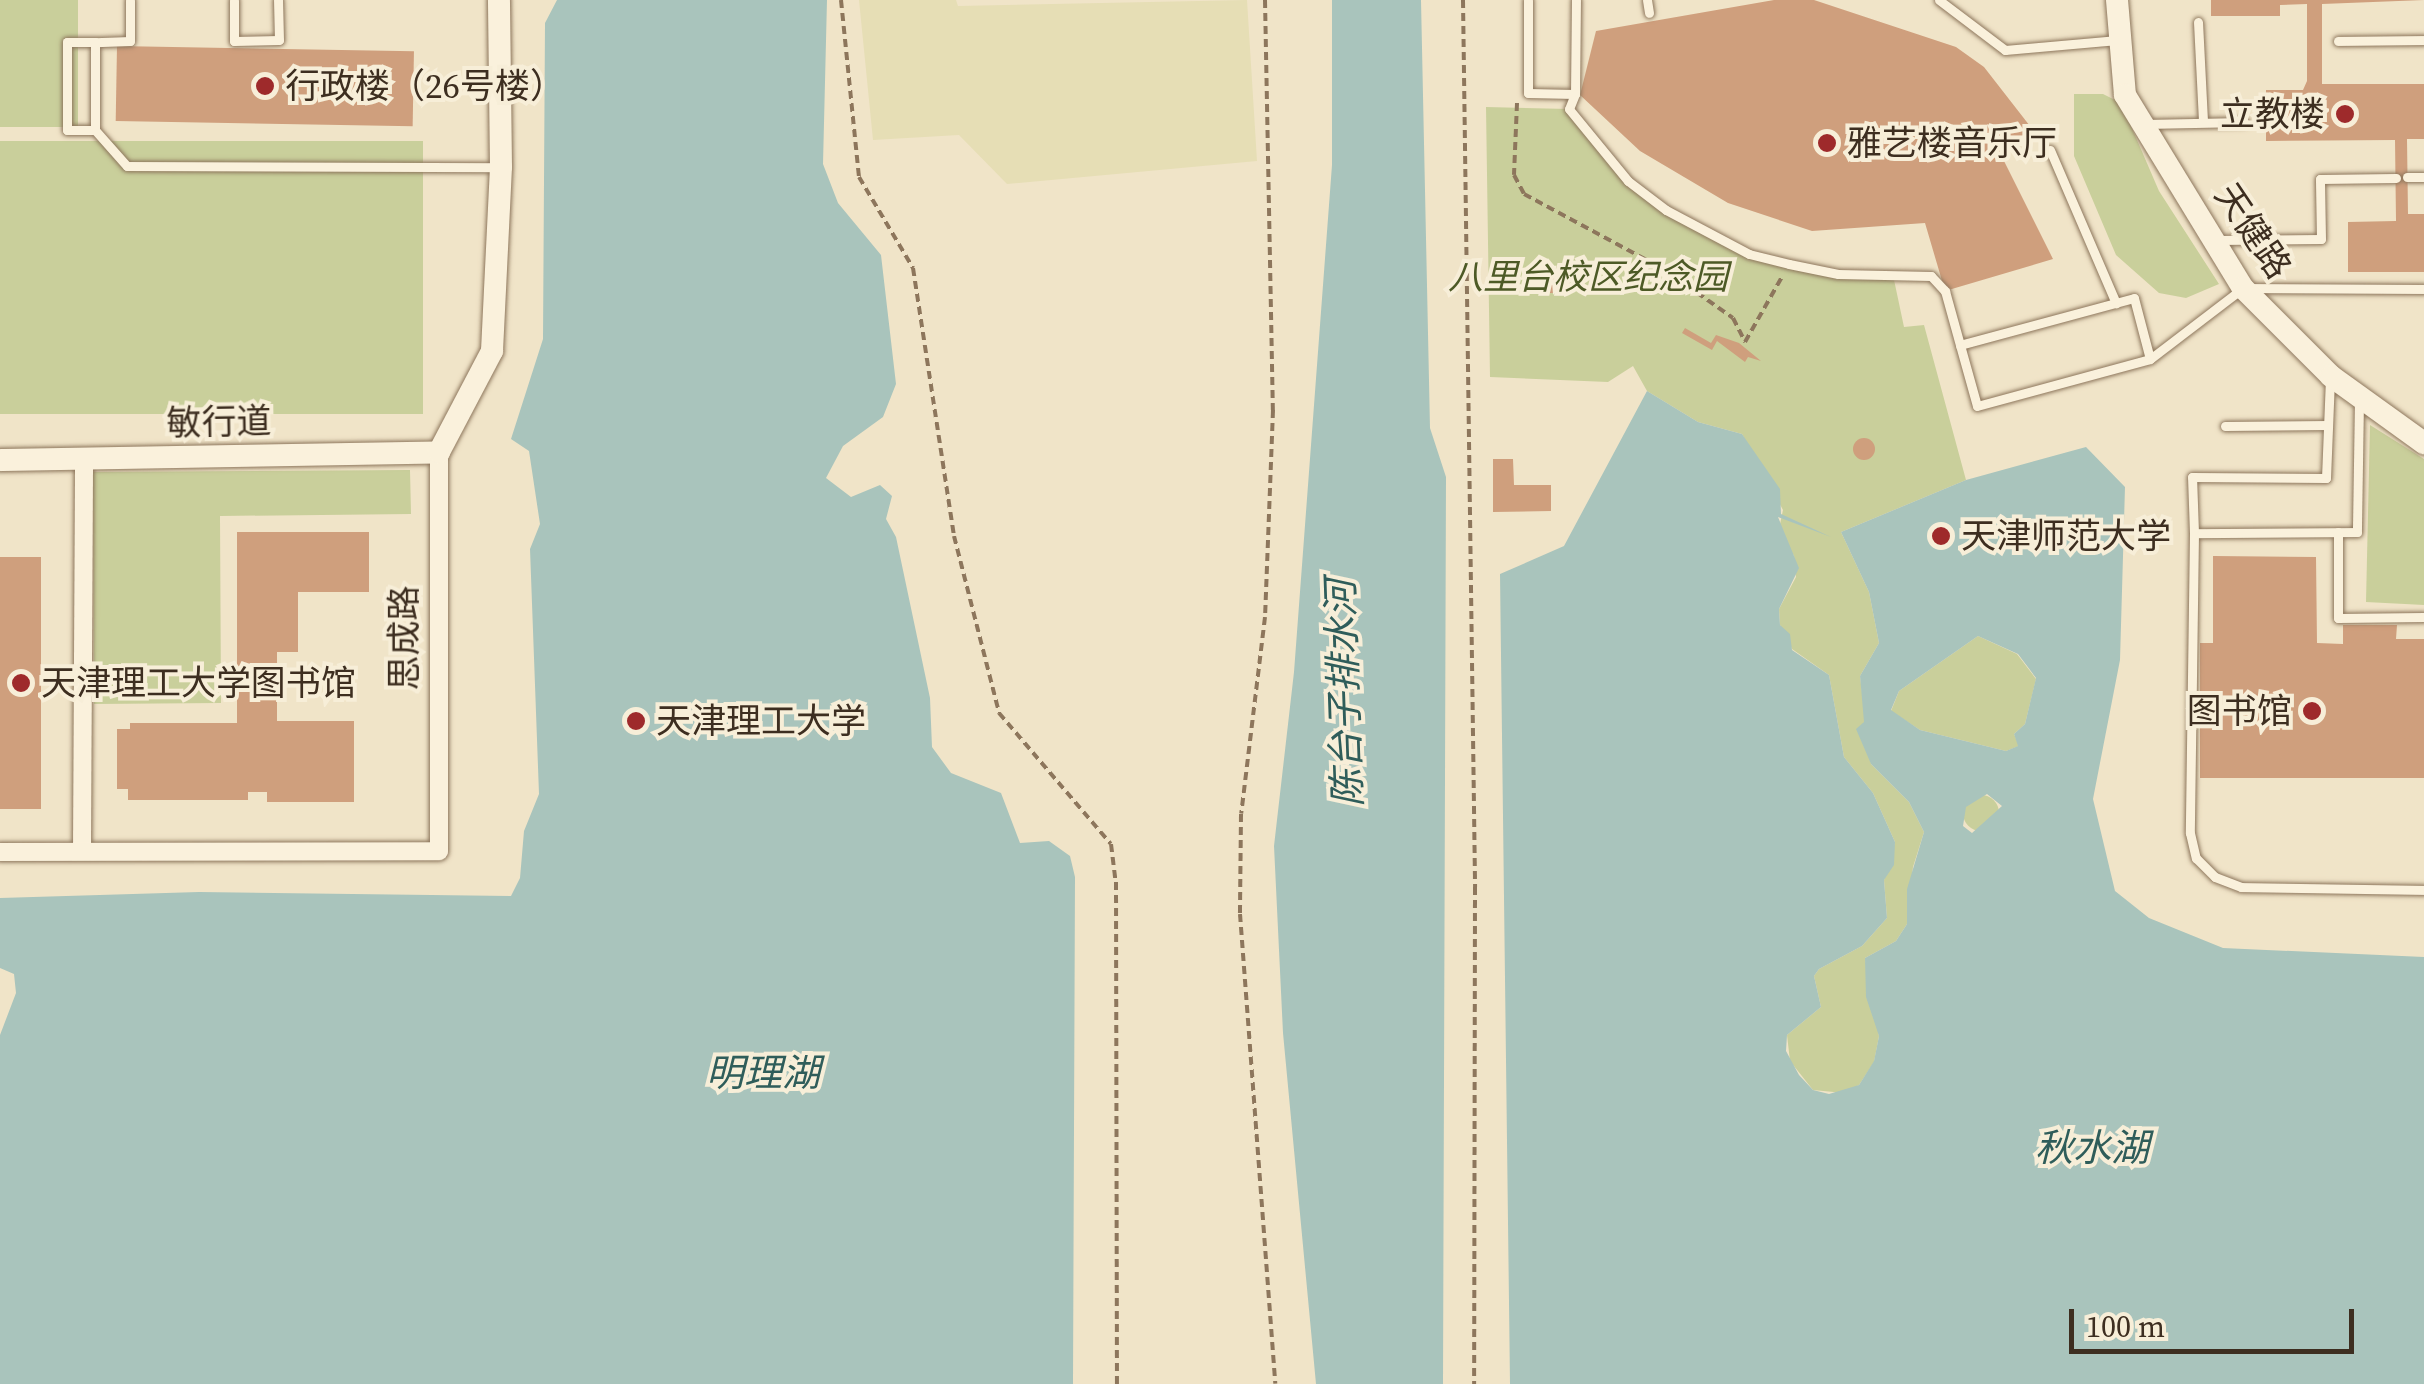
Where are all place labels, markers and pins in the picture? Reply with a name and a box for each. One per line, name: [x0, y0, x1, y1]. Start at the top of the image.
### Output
place label: 行政楼（26号楼）: [285, 65, 565, 107]
marker: 行政楼（26号楼）: [254, 75, 276, 97]
place label: 立教楼: [2220, 93, 2325, 135]
marker: 立教楼: [2334, 103, 2356, 125]
place label: 雅艺楼音乐厅: [1847, 122, 2057, 164]
marker: 雅艺楼音乐厅: [1816, 132, 1838, 154]
place label: 天津师范大学: [1961, 515, 2171, 557]
marker: 天津师范大学: [1930, 525, 1952, 547]
place label: 天津理工大学图书馆: [41, 662, 356, 704]
marker: 天津理工大学图书馆: [10, 672, 32, 694]
place label: 图书馆: [2187, 690, 2292, 732]
place label: 天津理工大学: [656, 700, 866, 742]
marker: 图书馆: [2301, 700, 2323, 722]
marker: 天津理工大学: [625, 710, 647, 732]

